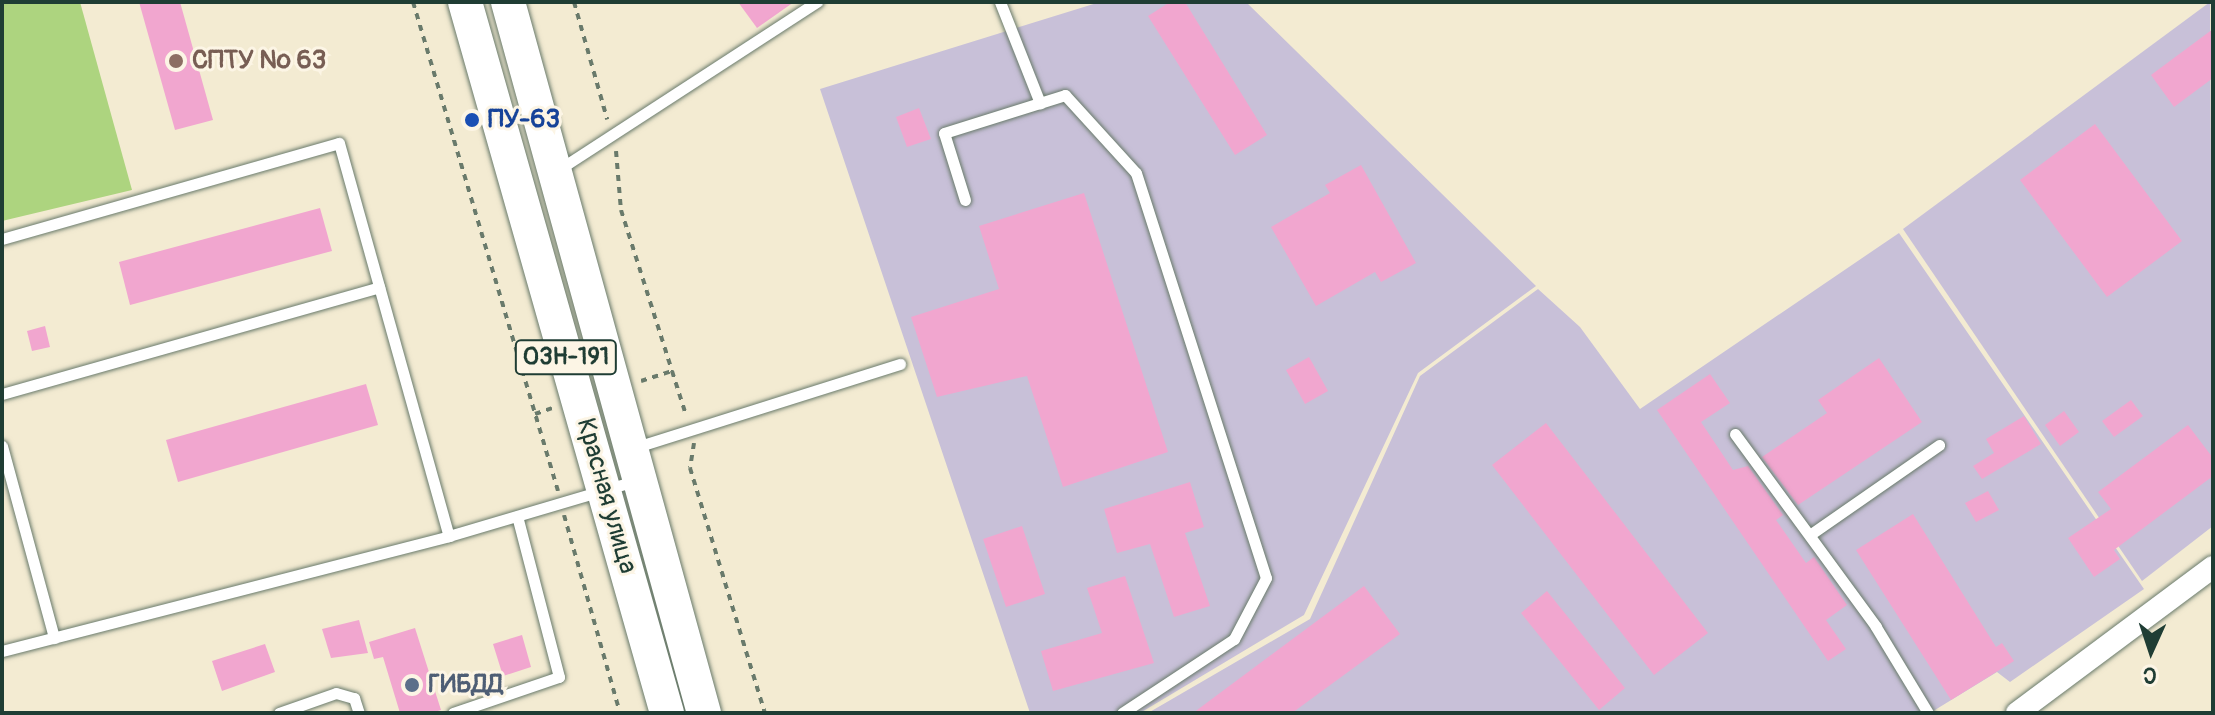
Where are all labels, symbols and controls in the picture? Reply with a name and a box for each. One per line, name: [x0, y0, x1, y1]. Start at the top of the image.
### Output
place label: СПТУ № 63: [192, 45, 326, 77]
marker: СПТУ № 63: [167, 52, 185, 70]
place label: ПУ-63: [488, 104, 560, 136]
marker: ПУ-63: [463, 111, 481, 129]
road number: 03Н-191: [514, 337, 618, 377]
street label: Красная улица: [569, 415, 643, 577]
north arrow: [2111, 611, 2191, 691]
text: С: [2142, 661, 2157, 689]
place label: ГИБДД: [428, 669, 503, 701]
marker: ГИБДД: [403, 676, 421, 694]

